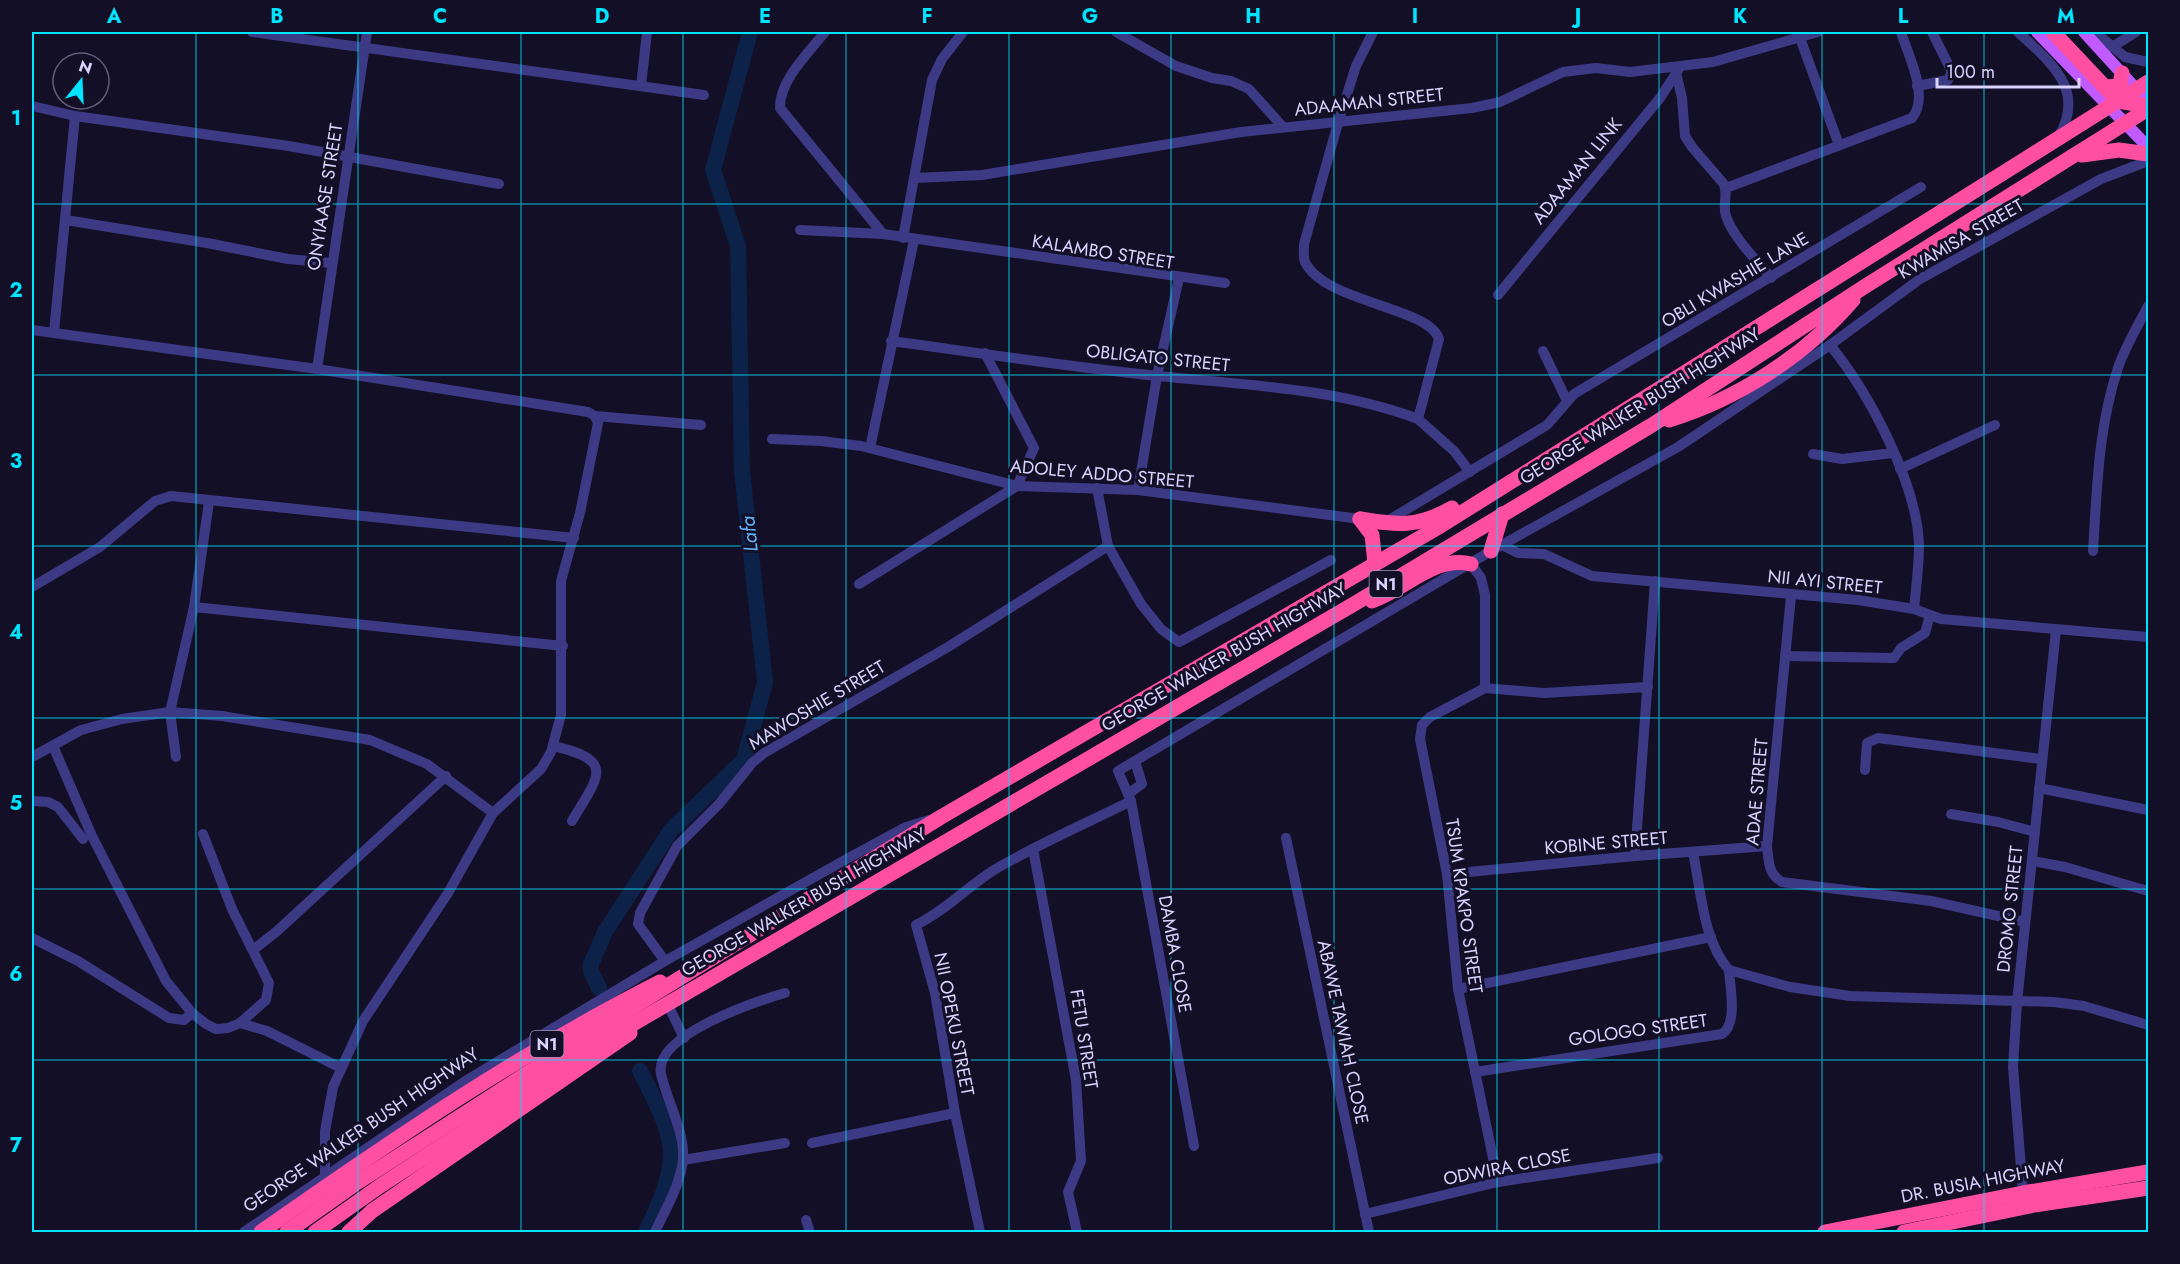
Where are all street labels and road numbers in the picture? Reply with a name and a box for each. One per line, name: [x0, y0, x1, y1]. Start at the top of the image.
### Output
street label: ADAAMAN STREET: [1293, 81, 1446, 123]
street label: ADAAMAN LINK: [1526, 112, 1629, 230]
street label: ONYIAASE STREET: [301, 121, 350, 272]
street label: KWAMISA STREET: [1893, 192, 2029, 286]
street label: OBLI KWASHIE LANE: [1656, 226, 1814, 334]
street label: KALAMBO STREET: [1030, 228, 1176, 276]
street label: GEORGE WALKER BUSH HIGHWAY: [1515, 321, 1766, 491]
street label: OBLIGATO STREET: [1085, 338, 1232, 379]
street label: ADOLEY ADDO STREET: [1009, 453, 1196, 495]
street label: NII AYI STREET: [1766, 563, 1884, 601]
road number: N1: [1370, 571, 1402, 597]
street label: GEORGE WALKER BUSH HIGHWAY: [1097, 575, 1352, 738]
street label: MAWOSHIE STREET: [744, 654, 891, 756]
street label: ADAE STREET: [1739, 737, 1775, 847]
street label: TSUM KPAKPO STREET: [1439, 817, 1489, 996]
street label: GEORGE WALKER BUSH HIGHWAY: [677, 820, 932, 983]
street label: KOBINE STREET: [1543, 825, 1669, 861]
street label: DROMO STREET: [1990, 844, 2030, 974]
street label: DAMBA CLOSE: [1152, 893, 1198, 1015]
street label: ABAWE TAWIAH CLOSE: [1311, 937, 1375, 1127]
street label: NII OPEKU STREET: [927, 950, 981, 1098]
street label: FETU STREET: [1063, 987, 1105, 1091]
street label: GOLOGO STREET: [1567, 1007, 1710, 1053]
road number: N1: [530, 1031, 564, 1057]
street label: GEORGE WALKER BUSH HIGHWAY: [238, 1041, 485, 1219]
street label: ODWIRA CLOSE: [1441, 1142, 1573, 1192]
street label: DR. BUSIA HIGHWAY: [1899, 1152, 2068, 1210]

